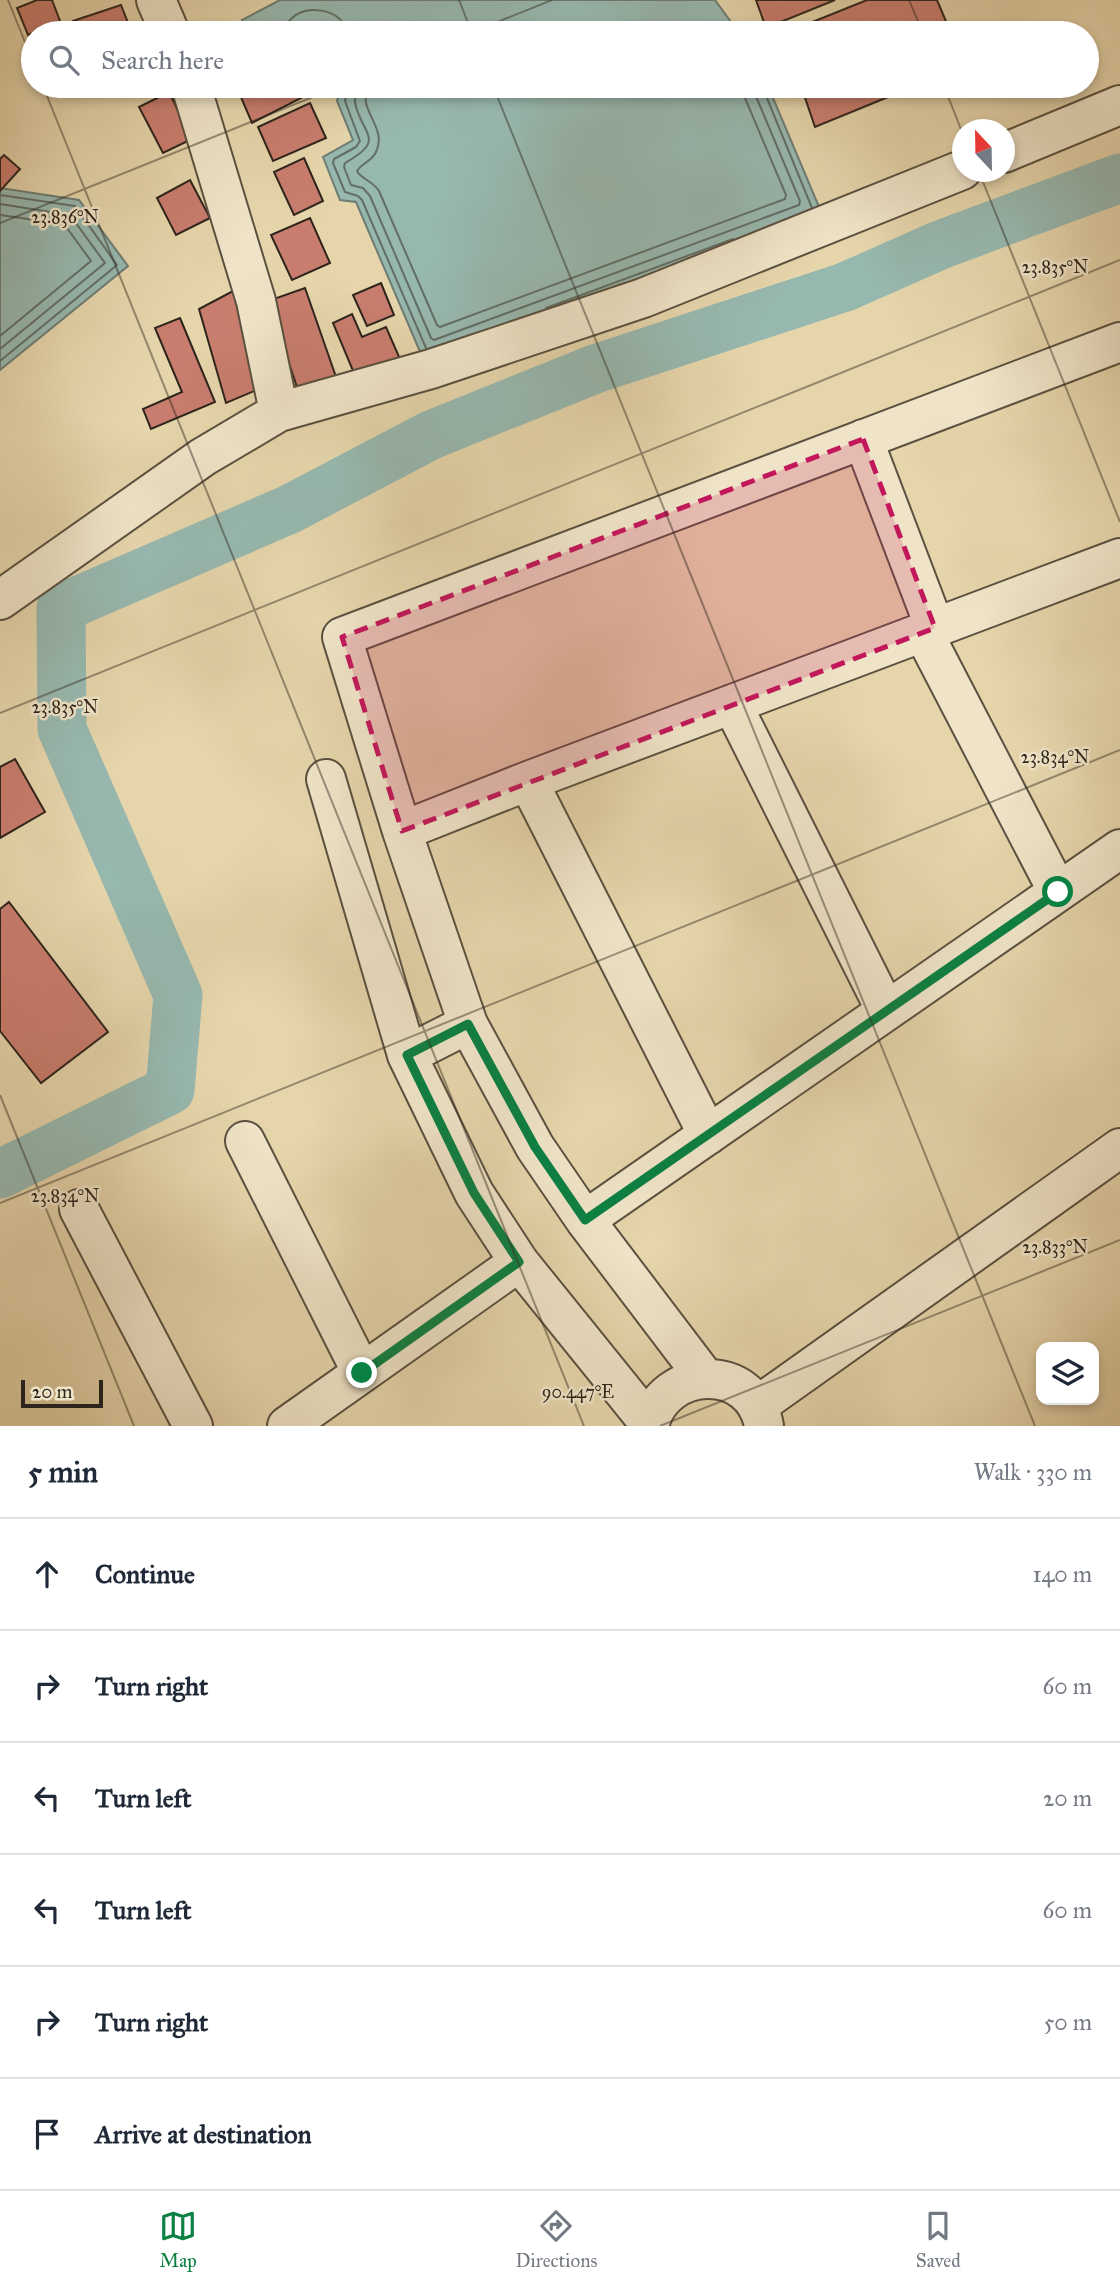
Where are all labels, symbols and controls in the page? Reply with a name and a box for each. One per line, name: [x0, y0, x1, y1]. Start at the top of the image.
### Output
search box: [21, 21, 1099, 98]
icon: search: [45, 41, 83, 79]
text: Search here: [101, 44, 224, 76]
north arrow: [952, 119, 1015, 182]
text: 23.836°N: [31, 206, 99, 228]
text: 23.835°N: [1022, 256, 1088, 278]
text: 23.835°N: [32, 696, 98, 718]
text: 23.834°N: [1021, 746, 1089, 768]
route start: [1042, 876, 1073, 907]
text: 23.834°N: [31, 1185, 99, 1207]
text: 23.833°N: [1022, 1236, 1088, 1258]
map controls: [1036, 1342, 1099, 1405]
button: layers: [1036, 1342, 1099, 1405]
route end: [346, 1357, 377, 1388]
scale bar: [21, 1377, 103, 1409]
text: 20 m: [32, 1380, 73, 1403]
text: 90.447°E: [542, 1381, 614, 1403]
text: 5 min: [28, 1454, 98, 1490]
text: Walk · 330 m: [974, 1458, 1092, 1486]
icon: ahead: [28, 1555, 66, 1593]
text: Continue: [95, 1558, 195, 1590]
text: 140 m: [1032, 1560, 1092, 1588]
icon: right: [28, 1667, 66, 1705]
text: Turn right: [95, 1670, 208, 1702]
text: 60 m: [1043, 1672, 1092, 1700]
icon: left: [28, 1779, 66, 1817]
text: Turn left: [95, 1782, 191, 1814]
text: 20 m: [1043, 1784, 1092, 1812]
icon: left: [28, 1891, 66, 1929]
text: Turn left: [95, 1894, 191, 1926]
text: 60 m: [1043, 1896, 1092, 1924]
icon: right: [28, 2003, 66, 2041]
text: Turn right: [95, 2006, 208, 2038]
text: 50 m: [1044, 2008, 1092, 2036]
icon: arrive: [28, 2115, 66, 2153]
text: Arrive at destination: [95, 2118, 312, 2150]
tab: Map: [159, 2207, 197, 2272]
tab: Directions: [515, 2207, 597, 2272]
tab: Saved: [916, 2207, 961, 2272]

